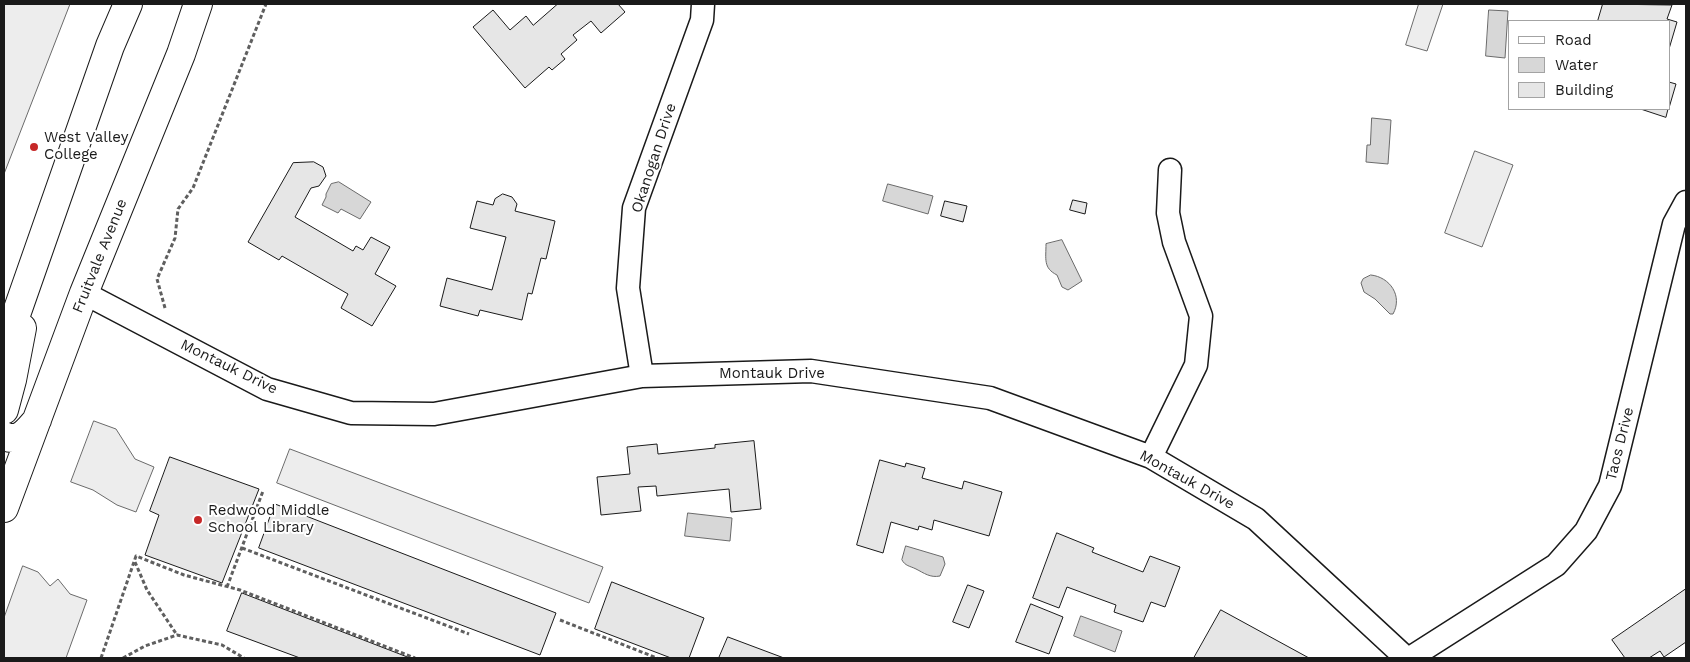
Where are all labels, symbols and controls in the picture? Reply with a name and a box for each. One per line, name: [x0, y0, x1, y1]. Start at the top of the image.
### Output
legend: [1508, 20, 1670, 110]
text: Road: [1555, 31, 1592, 49]
text: Water: [1555, 56, 1598, 74]
text: Building: [1555, 81, 1613, 99]
street label: Okanogan Drive: [628, 101, 680, 215]
place label: West Valley College: [44, 129, 128, 164]
marker: West Valley College: [28, 141, 40, 153]
street label: Fruitvale Avenue: [69, 196, 131, 316]
street label: Montauk Drive: [177, 336, 281, 398]
street label: Montauk Drive: [719, 365, 825, 383]
street label: Taos Drive: [1602, 405, 1638, 483]
street label: Montauk Drive: [1136, 446, 1238, 514]
place label: Redwood Middle School Library: [208, 502, 329, 537]
marker: Redwood Middle School Library: [192, 514, 204, 526]

